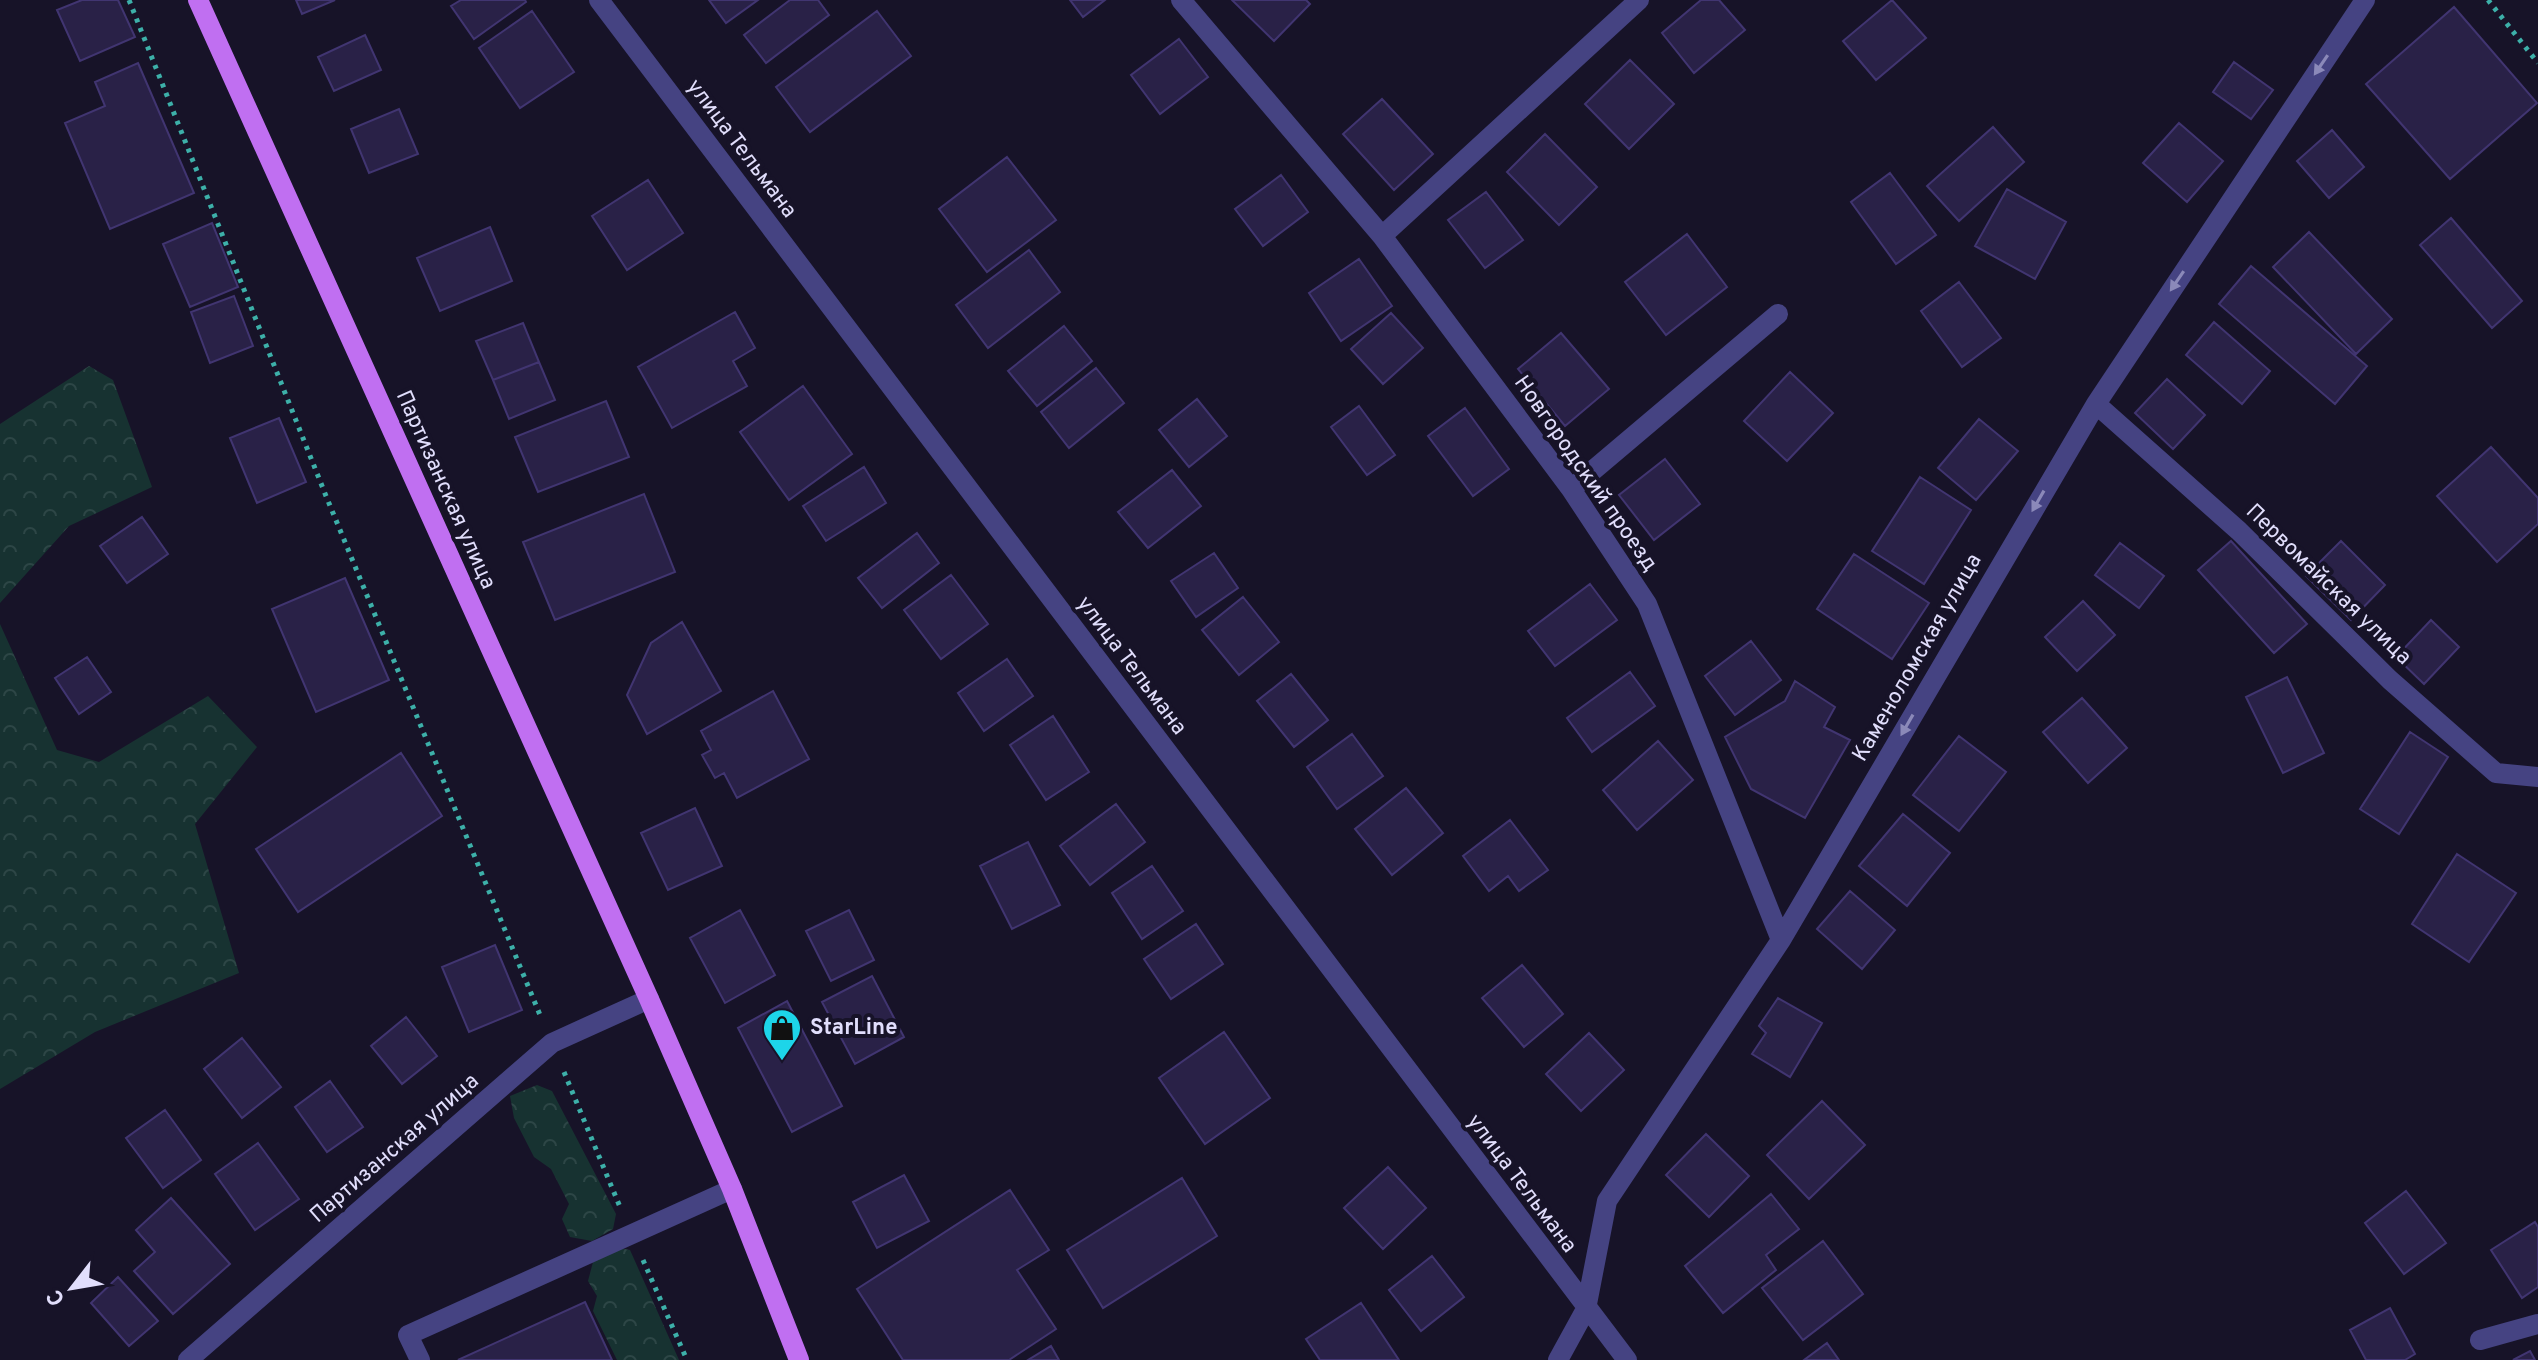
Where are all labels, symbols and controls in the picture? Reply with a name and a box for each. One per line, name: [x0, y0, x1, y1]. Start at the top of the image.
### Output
one-way arrow: [2315, 54, 2329, 76]
street label: улица Тельмана: [680, 74, 802, 224]
one-way arrow: [2170, 271, 2185, 292]
street label: Новгородский проезд: [1507, 371, 1663, 577]
street label: Партизанская улица: [389, 386, 501, 594]
one-way arrow: [2031, 490, 2045, 512]
street label: Первомайская улица: [2239, 499, 2417, 671]
street label: Каменоломская улица: [1847, 549, 1989, 767]
street label: улица Тельмана: [1070, 591, 1192, 741]
one-way arrow: [1900, 714, 1914, 736]
shop icon: StarLine: [761, 1007, 803, 1062]
place label: StarLine: [810, 1015, 897, 1042]
street label: Партизанская улица: [305, 1068, 485, 1230]
street label: улица Тельмана: [1460, 1109, 1582, 1259]
north arrow: [32, 1248, 112, 1328]
text: С: [42, 1284, 72, 1310]

